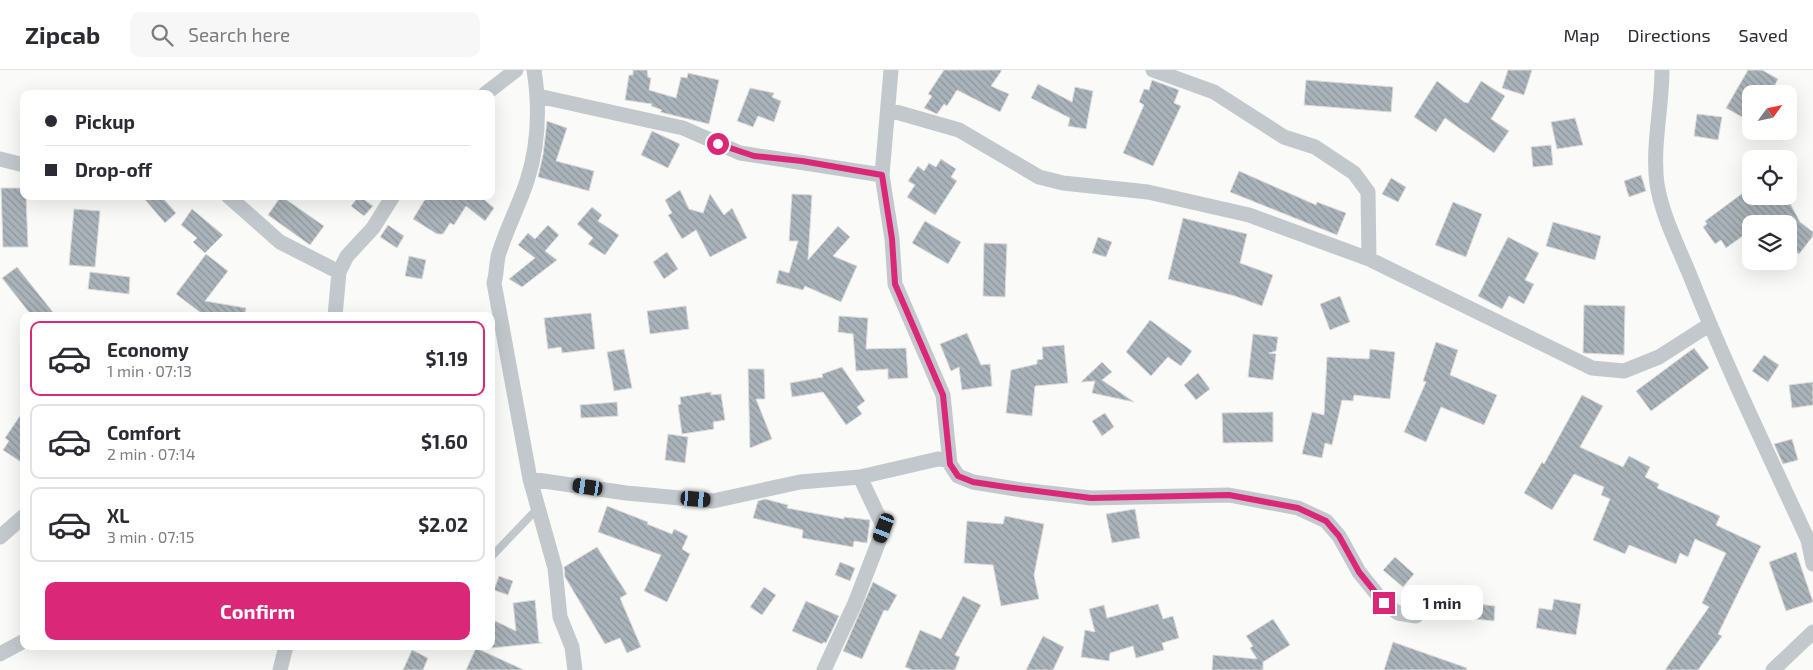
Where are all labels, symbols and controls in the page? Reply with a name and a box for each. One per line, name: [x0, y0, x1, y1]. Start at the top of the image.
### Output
search box: [130, 12, 480, 57]
text: Zipcab: [25, 20, 100, 49]
icon: search: [148, 21, 176, 49]
text: Search here: [188, 23, 290, 46]
text: Map: [1563, 24, 1600, 46]
text: Directions: [1628, 24, 1711, 46]
text: Saved: [1739, 24, 1788, 46]
north arrow: [1742, 85, 1798, 140]
map controls: [1742, 85, 1797, 270]
text: Pickup: [75, 110, 135, 133]
route start: [707, 133, 729, 155]
button: locate: [1742, 150, 1797, 205]
text: Drop-off: [75, 158, 152, 181]
button: layers: [1742, 215, 1797, 270]
icon: car: [47, 336, 92, 381]
text: Economy: [107, 338, 189, 361]
text: $1.19: [426, 347, 468, 370]
text: 1 min · 07:13: [107, 361, 192, 380]
icon: car: [47, 419, 92, 464]
text: Comfort: [107, 421, 181, 444]
text: $1.60: [421, 430, 468, 453]
text: 2 min · 07:14: [107, 444, 196, 463]
car: [572, 477, 603, 497]
car: [680, 490, 711, 508]
icon: car: [47, 502, 92, 547]
text: XL: [107, 504, 129, 527]
car: [871, 511, 896, 545]
text: $2.02: [418, 513, 468, 536]
text: 3 min · 07:15: [107, 527, 194, 546]
button: Confirm: [45, 582, 470, 640]
callout: 1 min: [1402, 586, 1484, 620]
route end: [1373, 592, 1395, 614]
text: 1 min: [1423, 593, 1461, 612]

